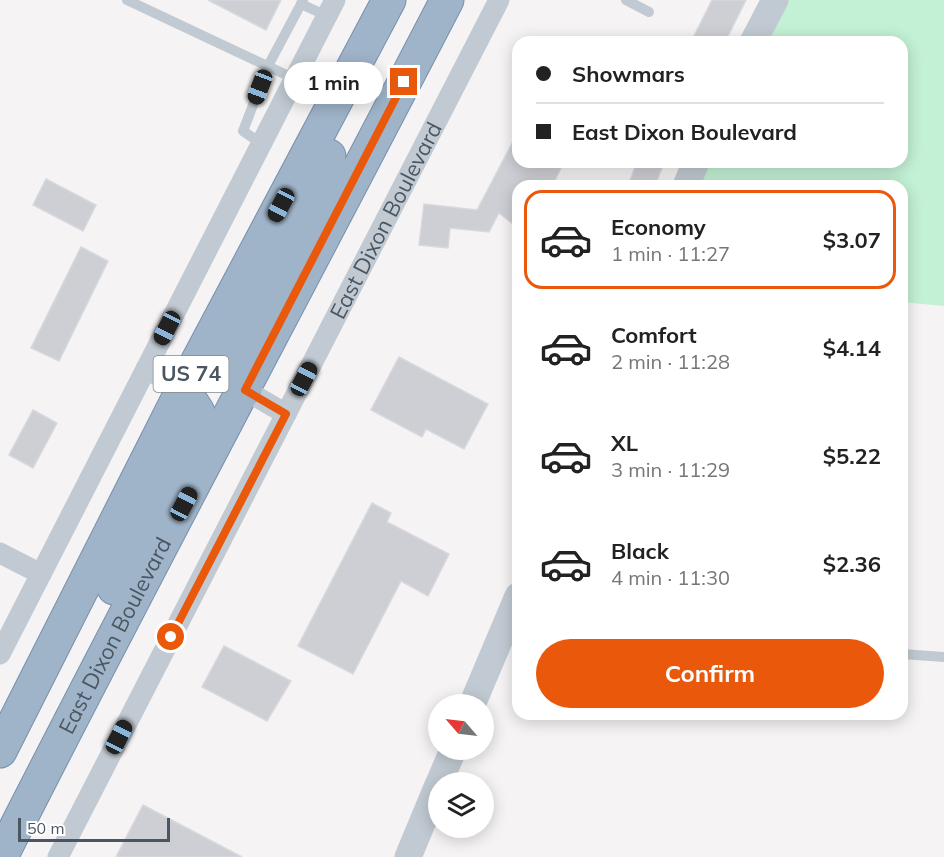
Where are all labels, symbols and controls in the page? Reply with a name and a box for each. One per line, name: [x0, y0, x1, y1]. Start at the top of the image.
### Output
text: Showmars: [572, 60, 685, 88]
callout: 1 min: [284, 61, 383, 103]
car: [245, 67, 275, 107]
route end: [390, 68, 417, 95]
text: 1 min: [307, 70, 360, 95]
street label: East Dixon Boulevard: [323, 117, 448, 324]
text: East Dixon Boulevard: [572, 118, 797, 146]
car: [265, 185, 297, 225]
icon: car: [539, 213, 593, 267]
text: Economy: [611, 213, 706, 241]
text: $3.07: [823, 226, 881, 254]
text: 1 min · 11:27: [611, 241, 730, 266]
car: [151, 308, 183, 348]
icon: car: [539, 321, 593, 375]
text: Comfort: [611, 321, 697, 349]
text: $4.14: [823, 334, 881, 362]
text: 2 min · 11:28: [611, 349, 730, 374]
road number: US 74: [154, 356, 228, 392]
car: [288, 359, 320, 399]
icon: car: [539, 429, 593, 483]
text: XL: [611, 429, 638, 457]
text: $5.22: [823, 442, 881, 470]
text: 3 min · 11:29: [611, 457, 730, 482]
car: [168, 484, 200, 524]
street label: East Dixon Boulevard: [52, 532, 177, 739]
icon: car: [539, 537, 593, 591]
text: Black: [611, 537, 669, 565]
text: $2.36: [823, 550, 881, 578]
text: 4 min · 11:30: [611, 565, 730, 590]
route start: [157, 623, 184, 650]
button: Confirm: [536, 639, 884, 708]
north arrow: [428, 694, 494, 760]
map controls: [428, 694, 494, 838]
car: [103, 717, 135, 757]
button: layers: [428, 772, 494, 838]
scale bar: [18, 815, 170, 842]
text: 50 m: [27, 818, 64, 838]

